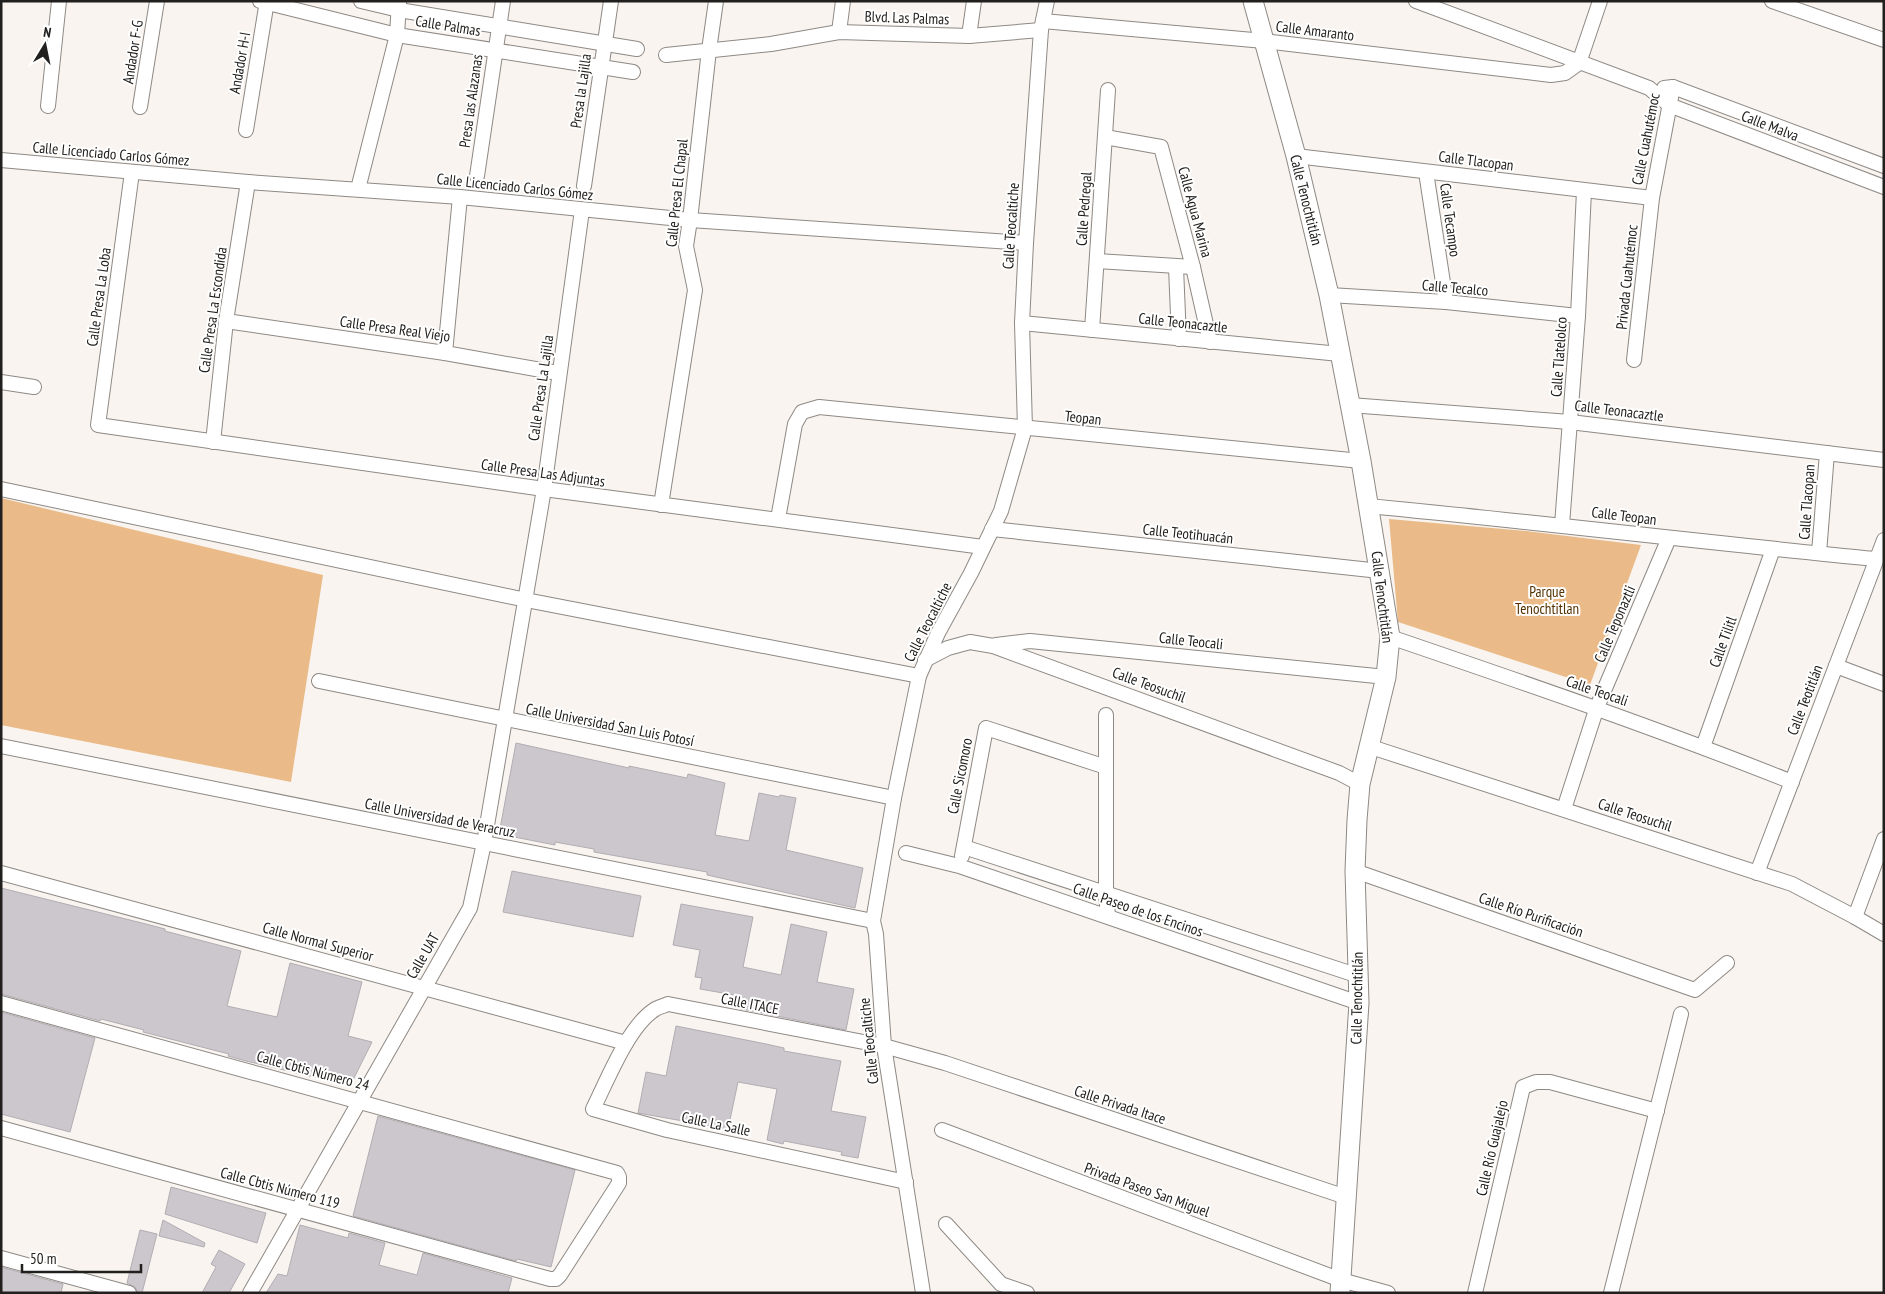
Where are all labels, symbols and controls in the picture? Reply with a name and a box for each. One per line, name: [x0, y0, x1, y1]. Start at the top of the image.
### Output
street label: Blvd. Las Palmas: [864, 7, 950, 28]
street label: Calle Palmas: [414, 11, 482, 40]
street label: Calle Amaranto: [1275, 16, 1355, 45]
street label: Andador F-G: [118, 19, 147, 85]
north arrow: [20, 20, 70, 70]
text: N: [42, 23, 53, 42]
street label: Andador H-I: [225, 31, 254, 95]
street label: Presa la Lajilla: [566, 52, 595, 129]
street label: Presa las Alazanas: [455, 53, 486, 149]
street label: Calle Cuahutémoc: [1627, 91, 1664, 186]
street label: Calle Malva: [1739, 106, 1802, 145]
street label: Calle Licenciado Carlos Gómez: [32, 137, 190, 170]
street label: Calle Presa El Chapal: [661, 137, 692, 248]
street label: Calle Tlacopan: [1437, 146, 1515, 175]
street label: Calle Tenochtitlán: [1286, 153, 1327, 247]
street label: Calle Agua Marina: [1174, 164, 1217, 259]
street label: Calle Licenciado Carlos Gómez: [436, 169, 594, 204]
street label: Calle Pedregal: [1071, 171, 1096, 247]
street label: Calle Teocaltiche: [998, 182, 1023, 270]
street label: Calle Tecampo: [1436, 182, 1465, 258]
street label: Privada Cuahutémoc: [1612, 223, 1642, 330]
street label: Calle Presa La Loba: [82, 246, 115, 348]
street label: Calle Presa La Escondida: [194, 246, 231, 374]
street label: Calle Tecalco: [1421, 275, 1489, 300]
street label: Calle Teonacaztle: [1138, 308, 1229, 337]
street label: Calle Presa Real Viejo: [339, 311, 451, 346]
street label: Calle Tlatelolco: [1546, 316, 1571, 398]
street label: Calle Presa La Lajilla: [524, 334, 557, 442]
street label: Calle Teonacaztle: [1573, 396, 1665, 425]
street label: Teopan: [1064, 406, 1102, 429]
street label: Calle Presa Las Adjuntas: [480, 454, 606, 491]
street label: Calle Tlacopan: [1794, 464, 1819, 540]
street label: Calle Teopan: [1590, 502, 1658, 529]
street label: Calle Teotihuacán: [1142, 519, 1234, 548]
street label: Calle Tenochtitlán: [1367, 550, 1398, 644]
street label: Calle Teocaltiche: [899, 579, 956, 665]
park label: Parque Tenochtitlan: [1515, 582, 1579, 618]
street label: Calle Teponaztli: [1590, 582, 1639, 665]
street label: Calle Tilitl: [1705, 613, 1741, 670]
street label: Calle Teocali: [1158, 628, 1224, 653]
street label: Calle Teosuchil: [1110, 662, 1189, 707]
street label: Calle Teotitlán: [1782, 662, 1827, 738]
street label: Calle Teocali: [1564, 671, 1631, 710]
street label: Calle Universidad San Luis Potosí: [524, 699, 697, 750]
street label: Calle Sicomoro: [943, 736, 976, 816]
street label: Calle Universidad de Veracruz: [363, 794, 517, 841]
street label: Calle Teosuchil: [1596, 794, 1675, 836]
street label: Calle Paseo de los Encinos: [1071, 878, 1206, 941]
street label: Calle Río Purificación: [1477, 888, 1586, 941]
street label: Calle Normal Superior: [261, 918, 376, 966]
street label: Calle UAT: [402, 929, 443, 982]
street label: Calle Tenochtitlán: [1346, 952, 1367, 1044]
street label: Calle ITACE: [720, 989, 781, 1018]
street label: Calle Teocaltiche: [855, 997, 882, 1085]
street label: Calle Cbtis Número 24: [255, 1046, 372, 1095]
street label: Calle Privada Itace: [1072, 1081, 1168, 1128]
street label: Calle Río Guajalejo: [1471, 1098, 1512, 1198]
street label: Calle La Salle: [680, 1107, 752, 1140]
street label: Privada Paseo San Miguel: [1082, 1158, 1213, 1221]
street label: Calle Cbtis Número 119: [218, 1162, 342, 1213]
scale bar: [22, 1242, 141, 1274]
text: 50 m: [30, 1249, 56, 1268]

